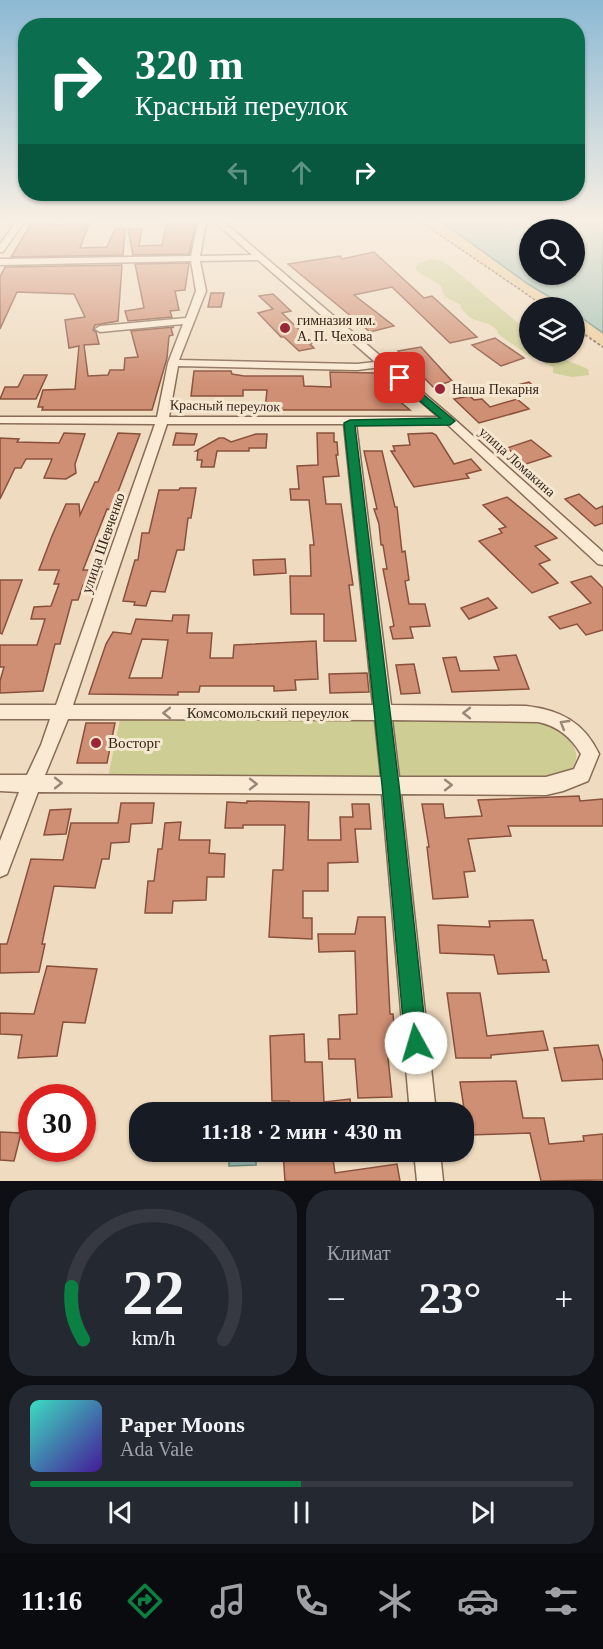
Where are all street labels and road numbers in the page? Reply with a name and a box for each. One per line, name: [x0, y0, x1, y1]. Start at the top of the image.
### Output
street label: Красный переулок: [170, 398, 281, 414]
street label: улица Ломакина: [476, 424, 559, 501]
street label: улица Шевченко: [78, 491, 128, 595]
street label: Комсомольский переулок: [187, 705, 350, 721]

